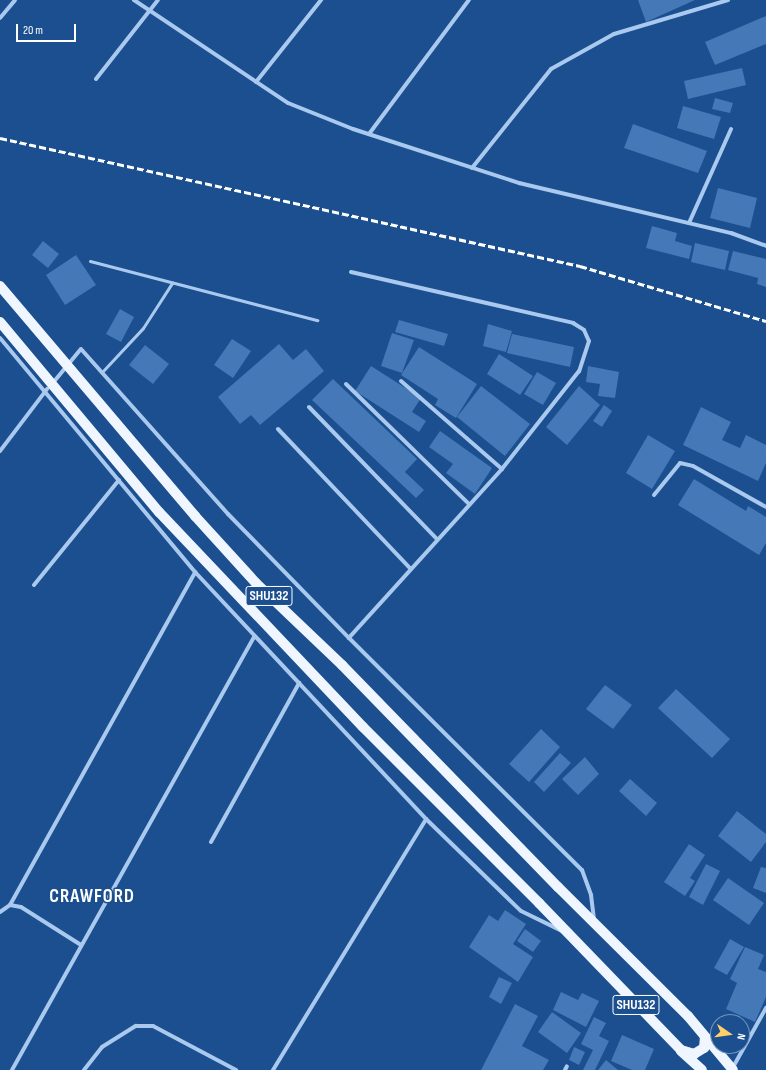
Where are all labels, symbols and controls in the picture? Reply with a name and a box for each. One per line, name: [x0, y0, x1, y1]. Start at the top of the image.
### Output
scale bar: [18, 16, 78, 42]
text: 20 m: [23, 23, 43, 38]
road number: SHU132: [245, 584, 293, 608]
district label: CRAWFORD: [49, 886, 135, 908]
road number: SHU132: [612, 993, 660, 1017]
north arrow: [710, 1014, 750, 1054]
text: N: [734, 1032, 748, 1041]

